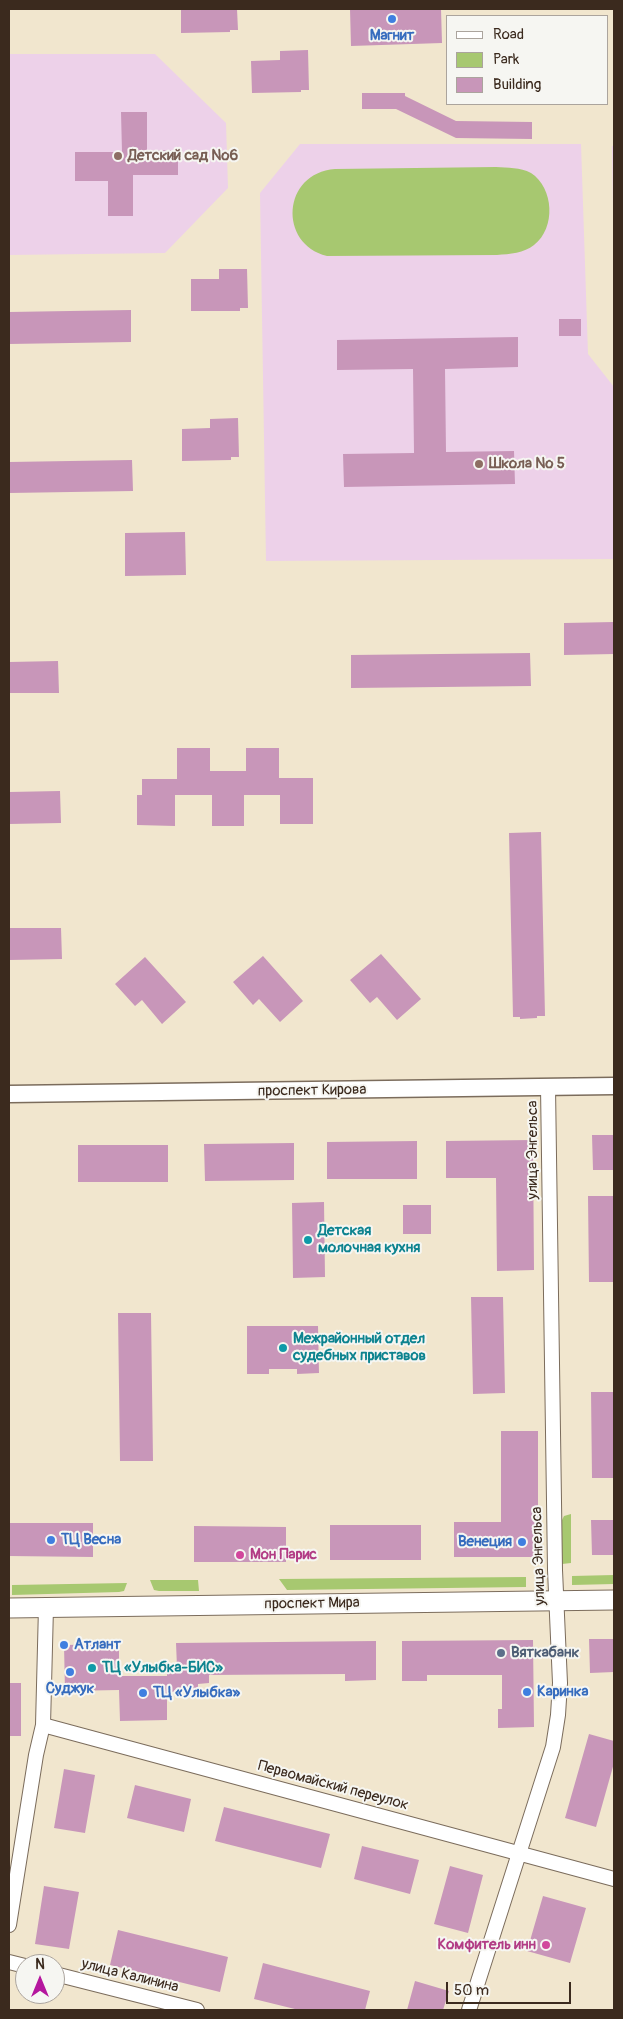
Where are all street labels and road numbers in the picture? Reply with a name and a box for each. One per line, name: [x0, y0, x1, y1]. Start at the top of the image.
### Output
street label: проспект Кирова: [257, 1081, 367, 1101]
street label: улица Энгельса: [524, 1101, 542, 1199]
street label: улица Энгельса: [528, 1506, 550, 1606]
street label: проспект Мира: [264, 1594, 360, 1614]
street label: Первомайский переулок: [256, 1757, 410, 1815]
street label: улица Калинина: [80, 1955, 180, 1997]

